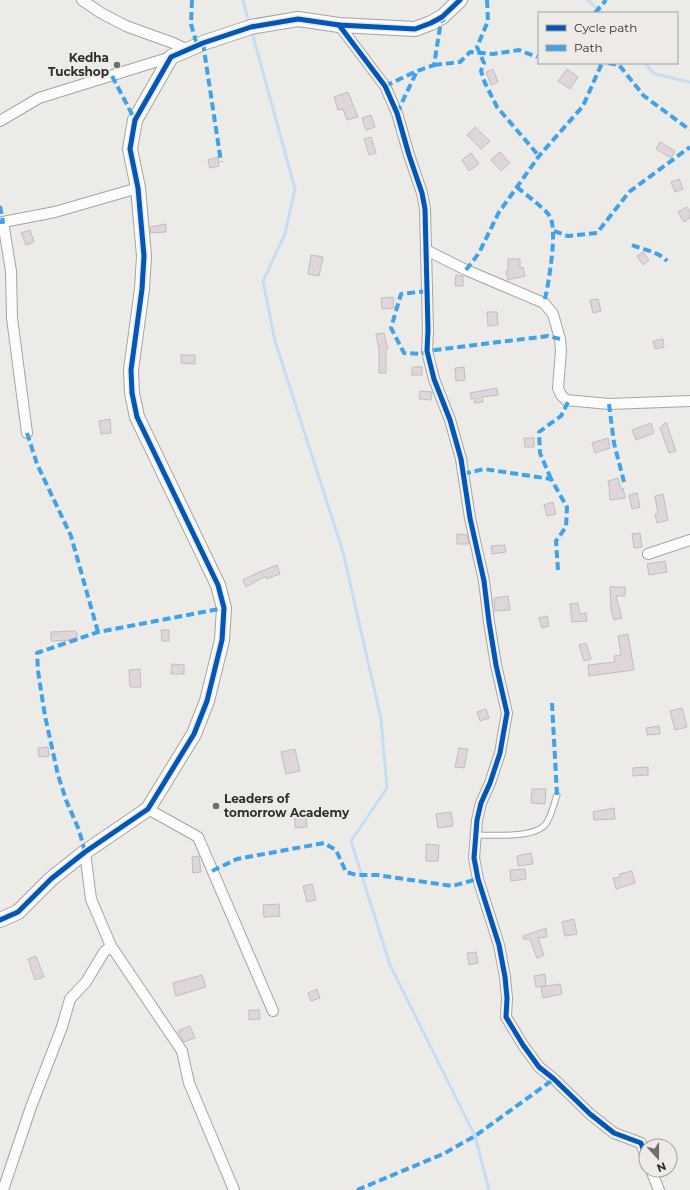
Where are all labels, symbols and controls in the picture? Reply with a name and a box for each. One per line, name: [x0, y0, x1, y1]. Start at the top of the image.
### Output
legend: [538, 12, 678, 64]
text: Cycle path: [574, 20, 637, 35]
text: Path: [574, 40, 603, 55]
place label: Kedha Tuckshop: [48, 50, 109, 79]
marker: Kedha Tuckshop: [112, 60, 122, 70]
place label: Leaders of tomorrow Academy: [224, 791, 350, 820]
marker: Leaders of tomorrow Academy: [211, 801, 221, 811]
north arrow: [638, 1138, 678, 1178]
text: N: [655, 1159, 668, 1175]

